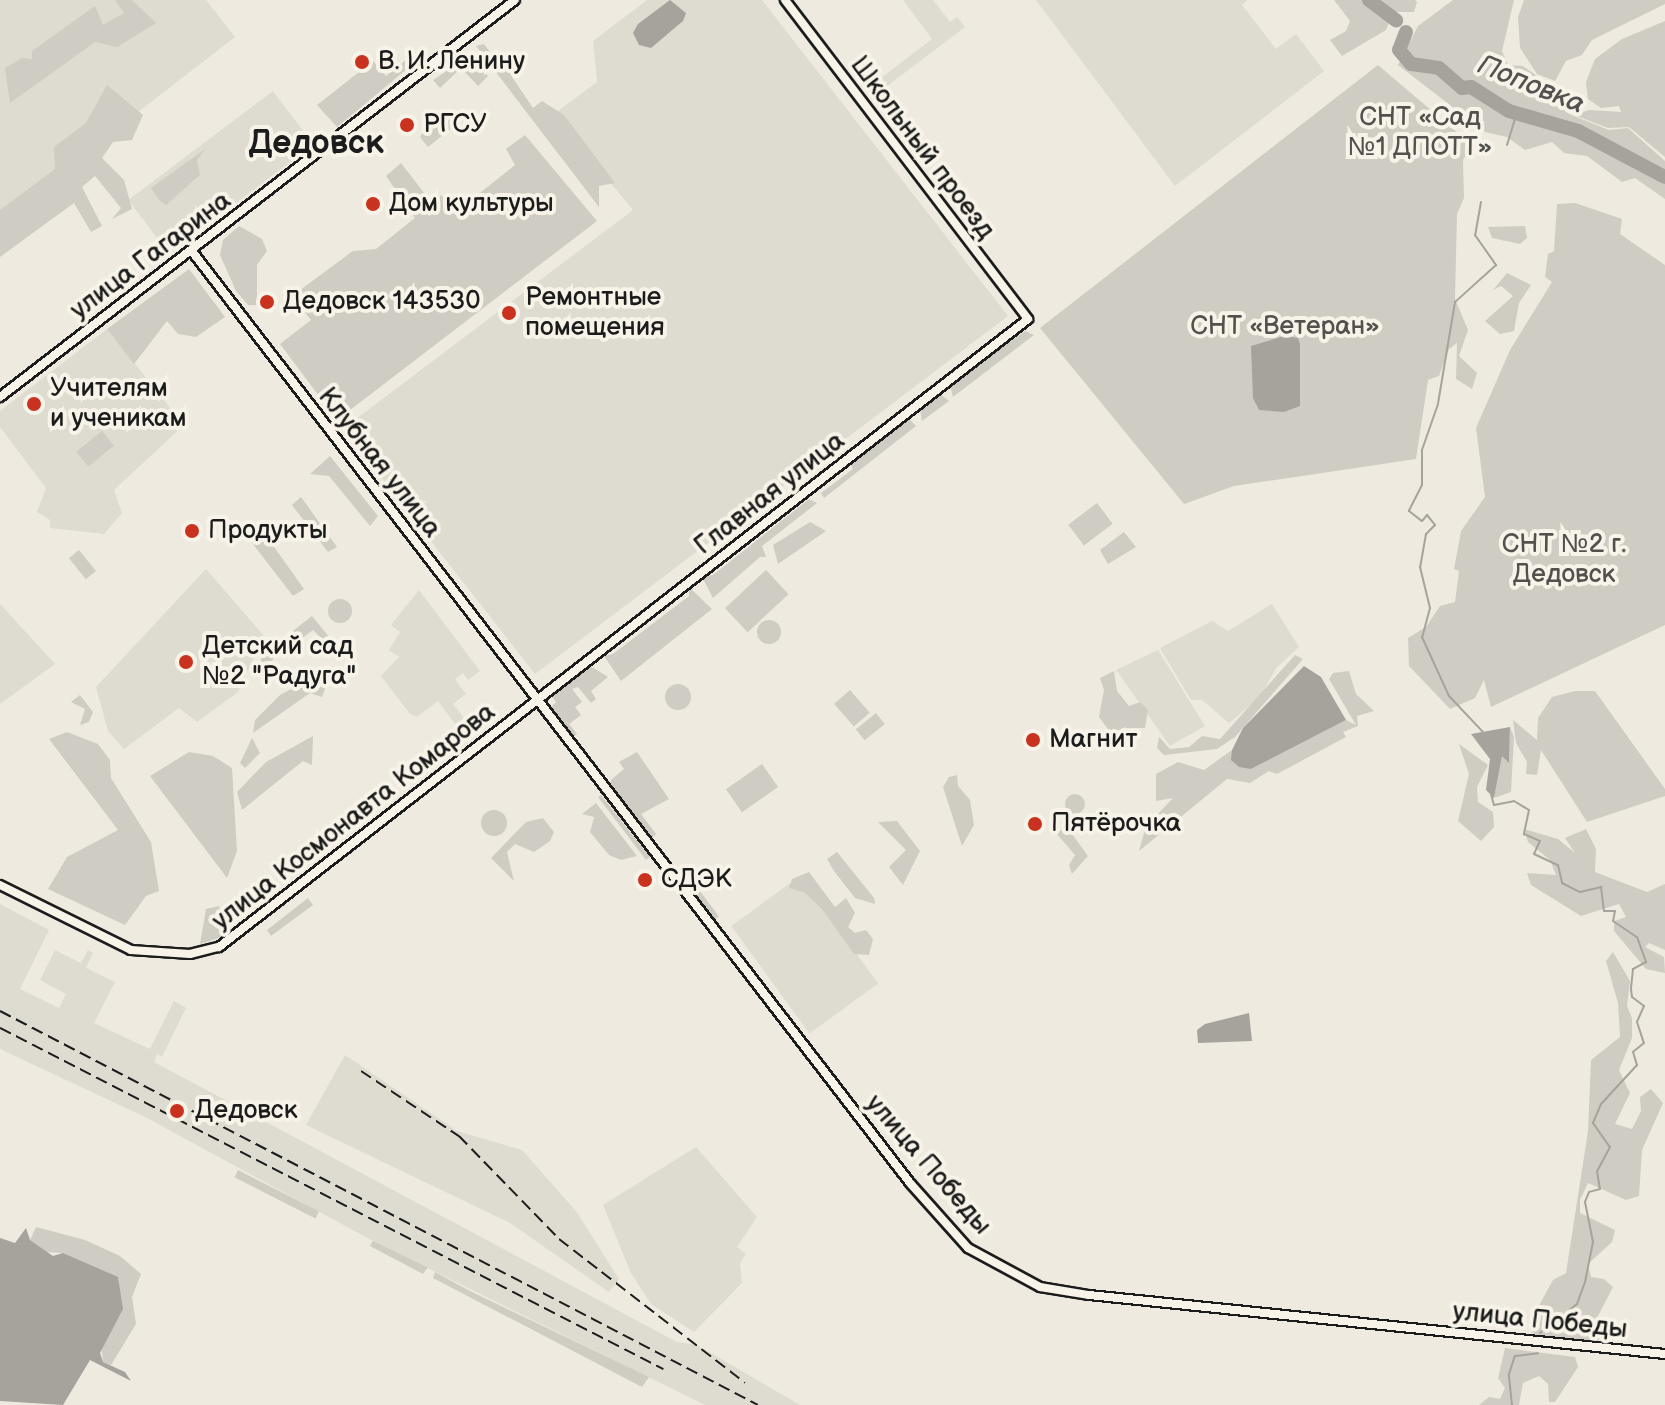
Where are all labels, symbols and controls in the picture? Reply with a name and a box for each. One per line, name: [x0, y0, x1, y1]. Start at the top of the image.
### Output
place label: В. И. Ленину: [378, 46, 525, 78]
water label: Поповка: [1473, 48, 1589, 122]
street label: Школьный проезд: [843, 50, 1001, 246]
marker: В. И. Ленину: [353, 53, 371, 71]
park label: СНТ «Сад №1 ДПОТТ»: [1348, 102, 1492, 164]
place label: РГСУ: [423, 109, 487, 141]
marker: РГСУ: [398, 116, 416, 134]
district label: Дедовск: [248, 123, 384, 163]
street label: улица Гагарина: [65, 186, 237, 326]
place label: Дом культуры: [389, 188, 554, 220]
marker: Дом культуры: [364, 195, 382, 213]
place label: Ремонтные помещения: [525, 282, 665, 344]
place label: Дедовск 143530: [283, 286, 481, 318]
marker: Дедовск 143530: [258, 293, 276, 311]
marker: Ремонтные помещения: [500, 304, 518, 322]
park label: СНТ «Ветеран»: [1190, 311, 1380, 343]
place label: Учителям и ученикам: [50, 373, 187, 434]
street label: Клубная улица: [311, 382, 447, 544]
marker: Учителям и ученикам: [25, 395, 43, 413]
street label: Главная улица: [689, 426, 851, 562]
place label: Продукты: [208, 515, 327, 547]
marker: Продукты: [183, 522, 201, 540]
park label: СНТ №2 г. Дедовск: [1502, 529, 1626, 590]
place label: Детский сад №2 "Радуга": [202, 631, 356, 692]
marker: Детский сад №2 "Радуга": [177, 653, 195, 671]
street label: улица Космонавта Комарова: [206, 697, 502, 937]
place label: Магнит: [1049, 724, 1138, 756]
marker: Магнит: [1024, 731, 1042, 749]
place label: Пятёрочка: [1051, 808, 1181, 840]
marker: Пятёрочка: [1026, 815, 1044, 833]
place label: СДЭК: [661, 864, 731, 896]
marker: СДЭК: [636, 871, 654, 889]
street label: улица Победы: [859, 1089, 997, 1241]
place label: Дедовск: [195, 1095, 297, 1127]
marker: Дедовск: [166, 1100, 188, 1122]
street label: улица Победы: [1451, 1296, 1629, 1346]

